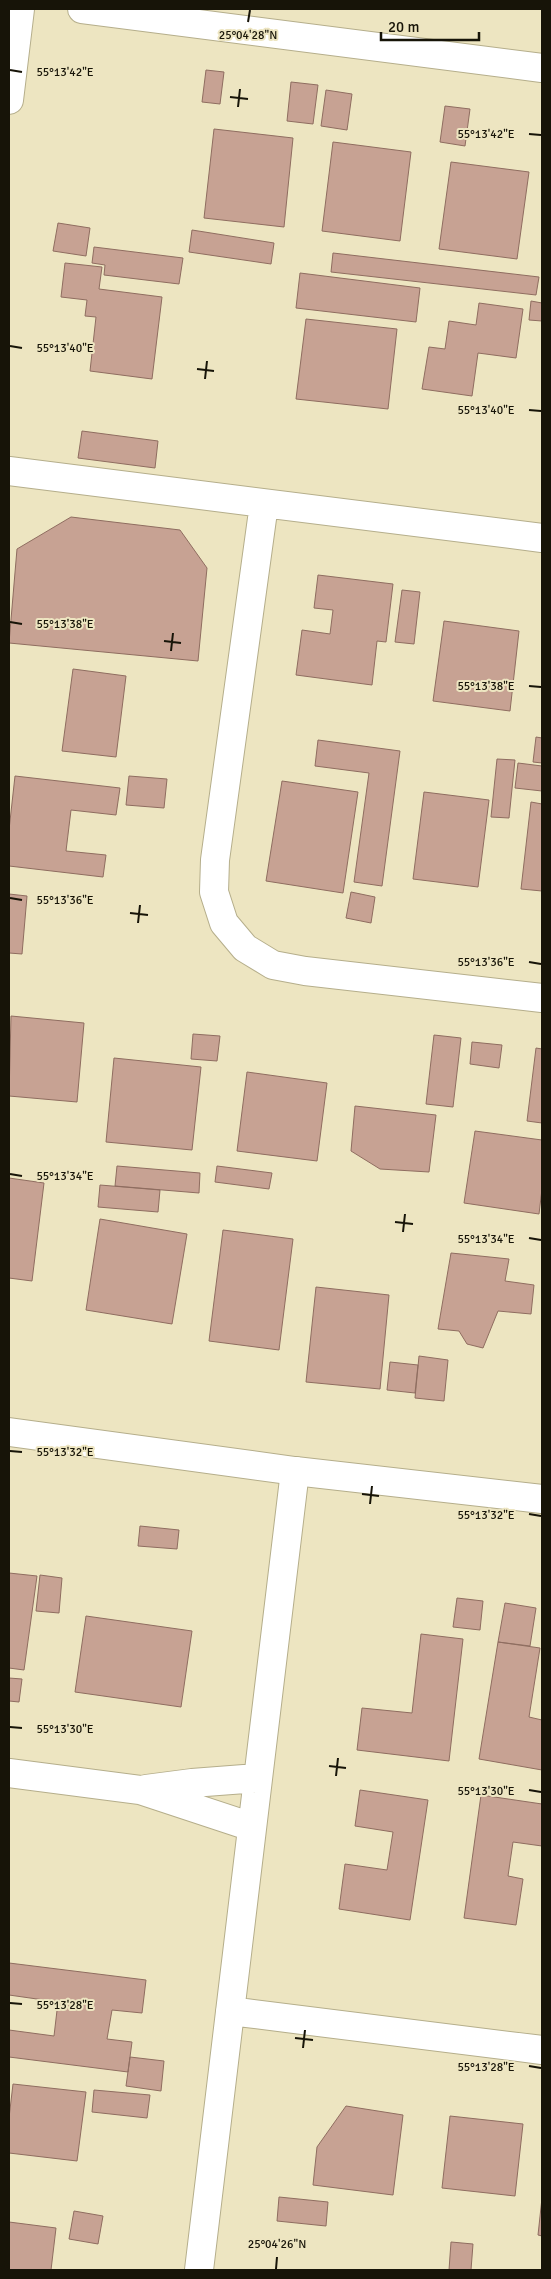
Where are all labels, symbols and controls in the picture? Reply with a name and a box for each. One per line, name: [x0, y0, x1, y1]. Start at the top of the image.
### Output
scale bar: [381, 10, 478, 42]
text: 20 m: [388, 18, 419, 36]
text: 25°04'28"N: [219, 28, 277, 43]
text: 55°13'42"E: [36, 65, 94, 80]
text: 55°13'42"E: [457, 127, 515, 142]
text: 55°13'40"E: [36, 341, 94, 356]
text: 55°13'40"E: [457, 403, 515, 418]
text: 55°13'38"E: [36, 617, 94, 632]
text: 55°13'38"E: [457, 679, 515, 694]
text: 55°13'36"E: [36, 893, 94, 908]
text: 55°13'36"E: [457, 955, 515, 970]
text: 55°13'34"E: [36, 1169, 94, 1184]
text: 55°13'34"E: [457, 1232, 515, 1247]
text: 55°13'32"E: [36, 1445, 94, 1460]
text: 55°13'32"E: [457, 1508, 515, 1523]
text: 55°13'30"E: [36, 1722, 94, 1737]
text: 55°13'30"E: [457, 1784, 515, 1799]
text: 55°13'28"E: [36, 1998, 94, 2013]
text: 55°13'28"E: [457, 2060, 515, 2075]
text: 25°04'26"N: [248, 2237, 306, 2252]

